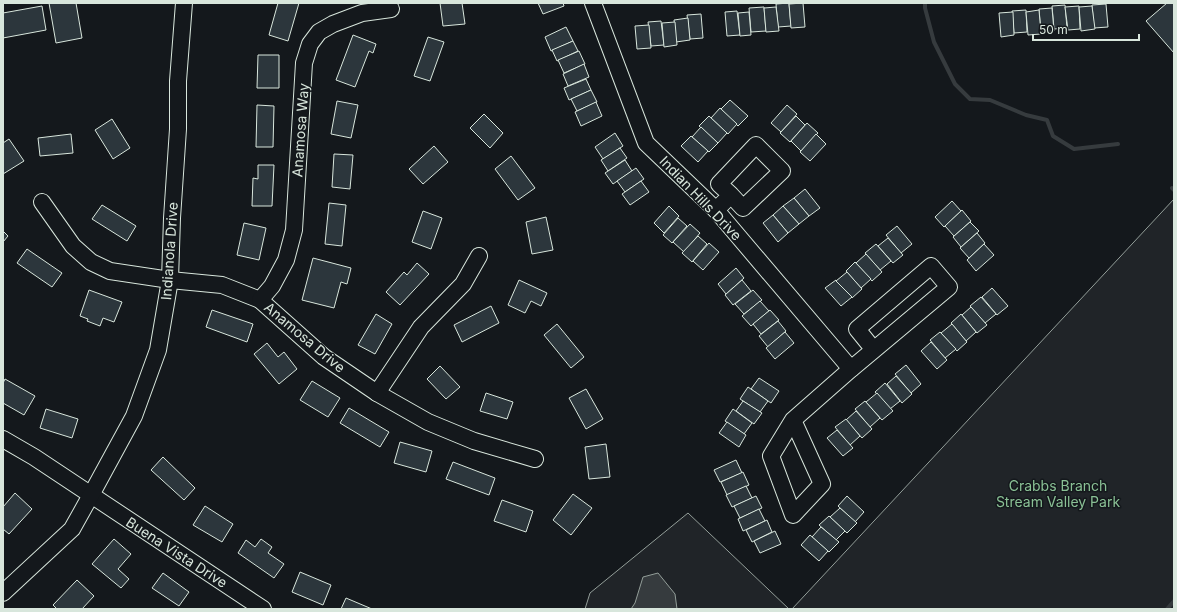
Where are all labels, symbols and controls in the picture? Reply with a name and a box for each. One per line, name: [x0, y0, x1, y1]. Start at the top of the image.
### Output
scale bar: [1033, 16, 1139, 42]
text: 50 m: [1039, 22, 1068, 37]
street label: Anamosa Way: [288, 82, 312, 178]
street label: Indian Hills Drive: [656, 152, 746, 244]
street label: Indianola Drive: [157, 201, 181, 301]
street label: Anamosa Drive: [261, 298, 349, 376]
park label: Crabbs Branch Stream Valley Park: [996, 477, 1120, 510]
street label: Buena Vista Drive: [123, 513, 231, 591]

